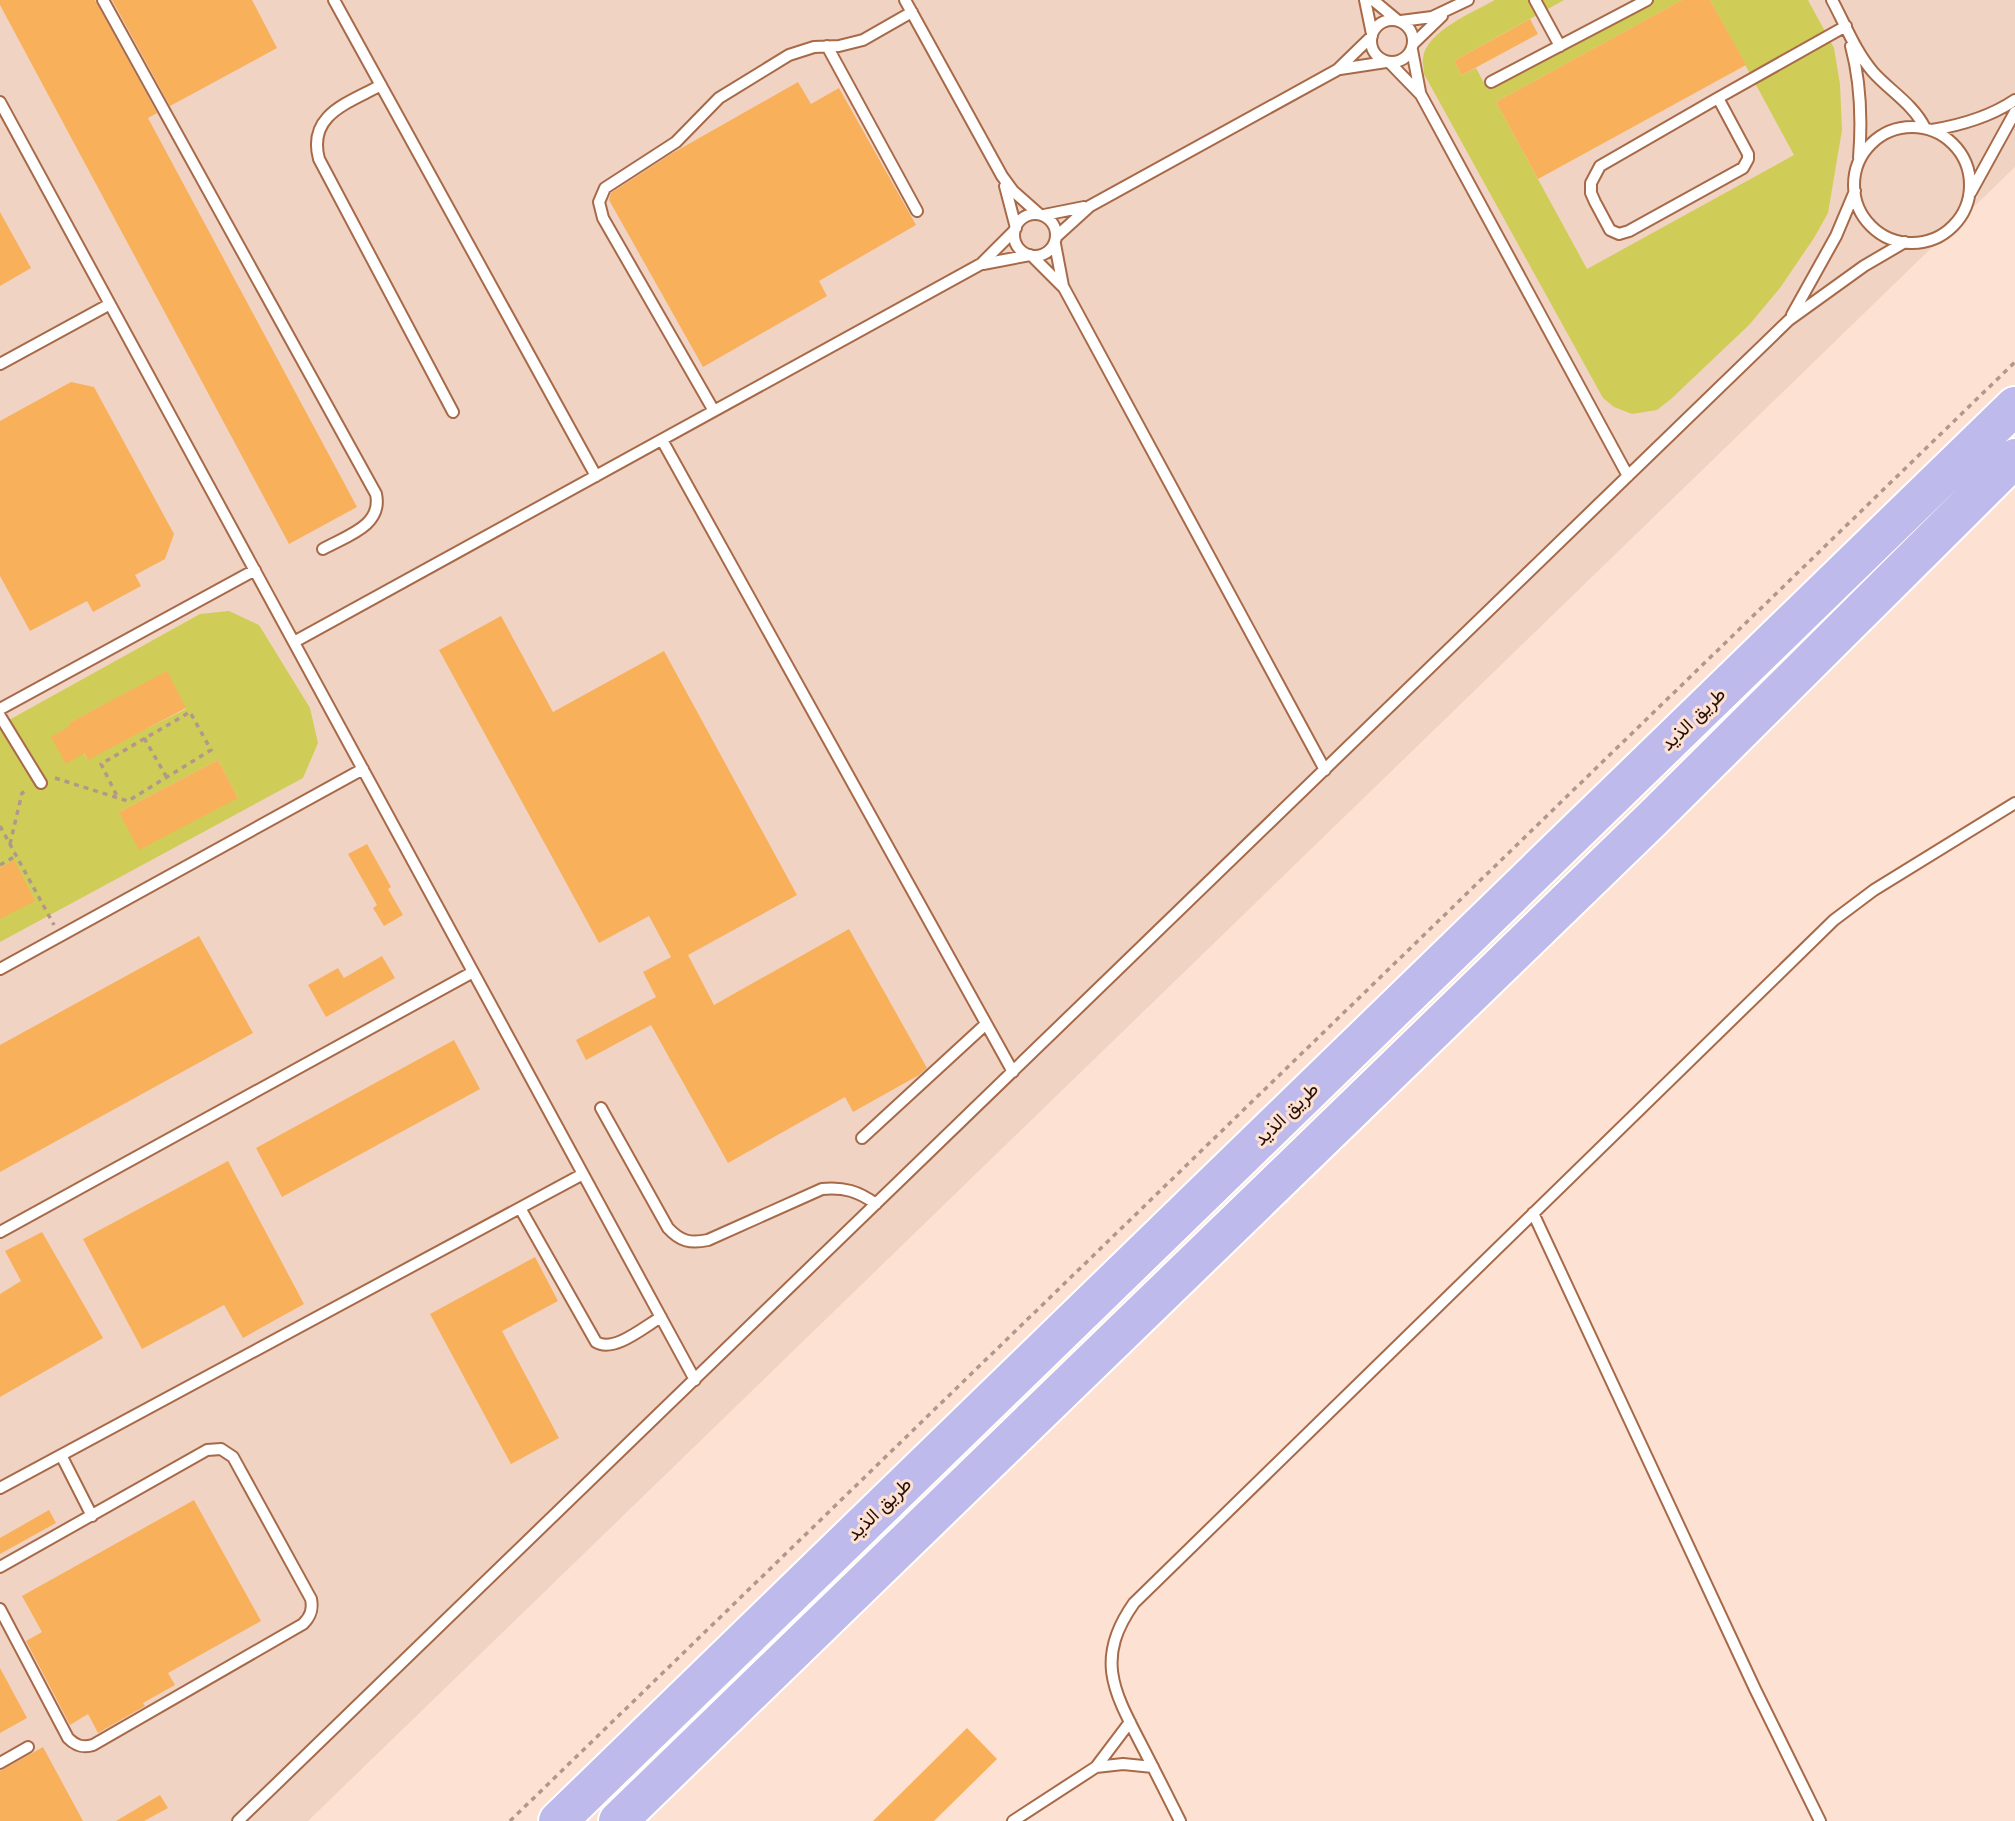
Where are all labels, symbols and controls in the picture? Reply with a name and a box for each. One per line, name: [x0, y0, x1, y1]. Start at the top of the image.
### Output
street label: طريق الذيد: [1657, 683, 1730, 755]
street label: طريق الذيد: [1250, 1078, 1323, 1150]
street label: طريق الذيد: [843, 1473, 916, 1545]

